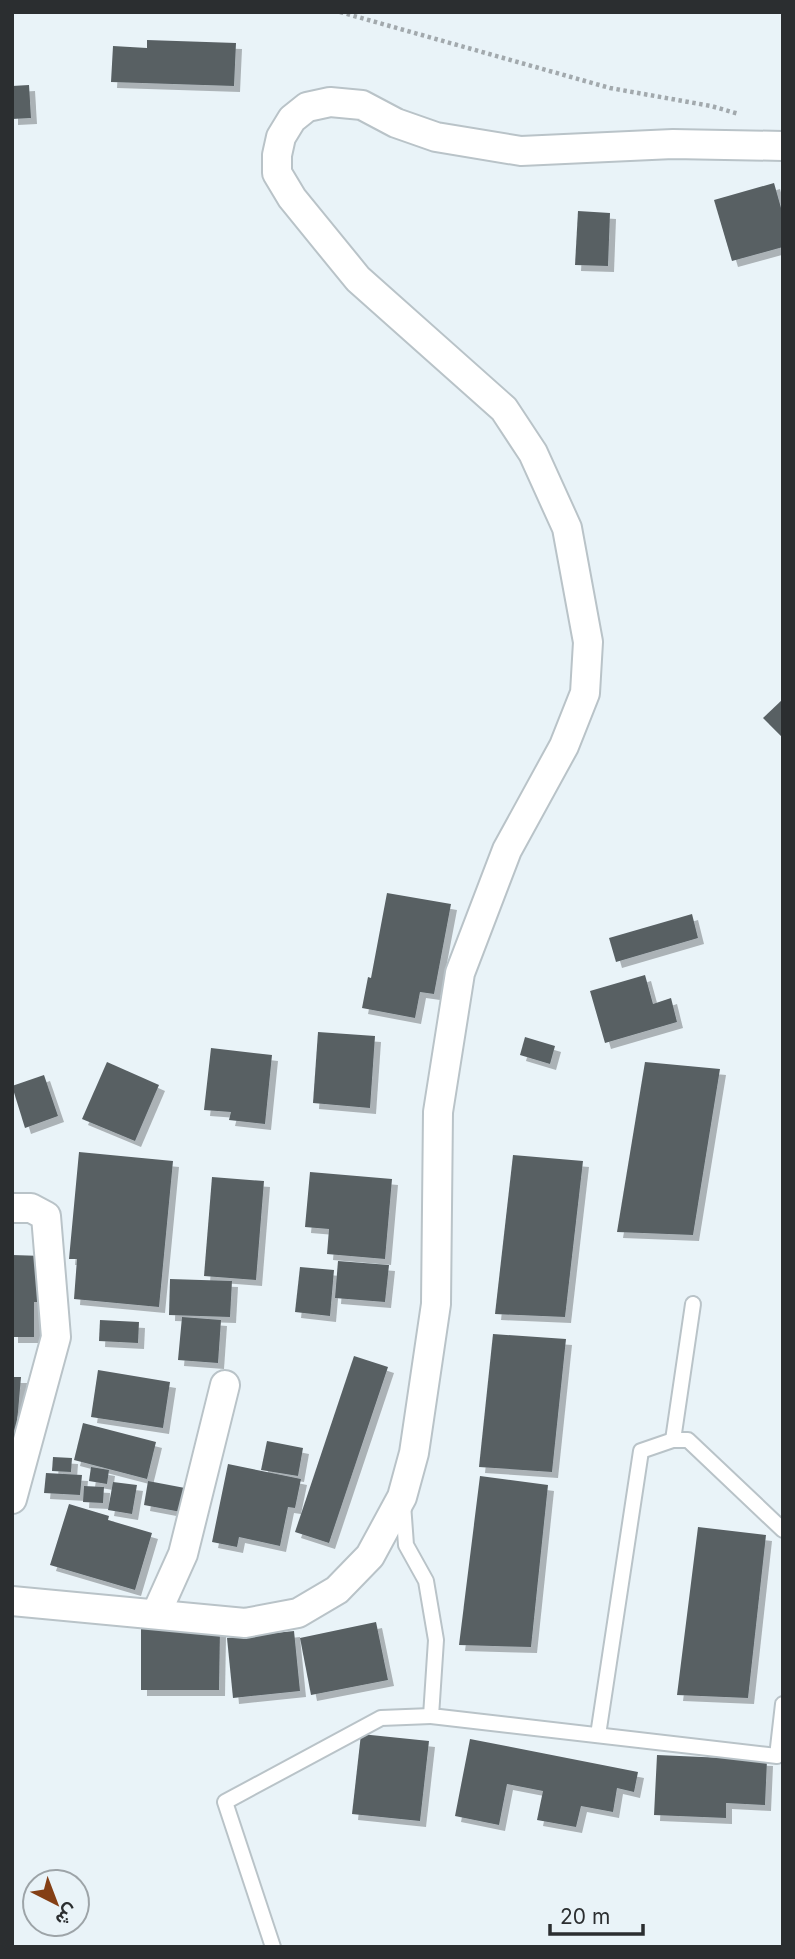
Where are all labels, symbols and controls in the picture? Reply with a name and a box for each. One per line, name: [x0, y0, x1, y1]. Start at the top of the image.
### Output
north arrow: [21, 1868, 91, 1938]
scale bar: [550, 1892, 643, 1936]
text: ش: [51, 1899, 83, 1932]
text: 20 m: [560, 1904, 610, 1929]

